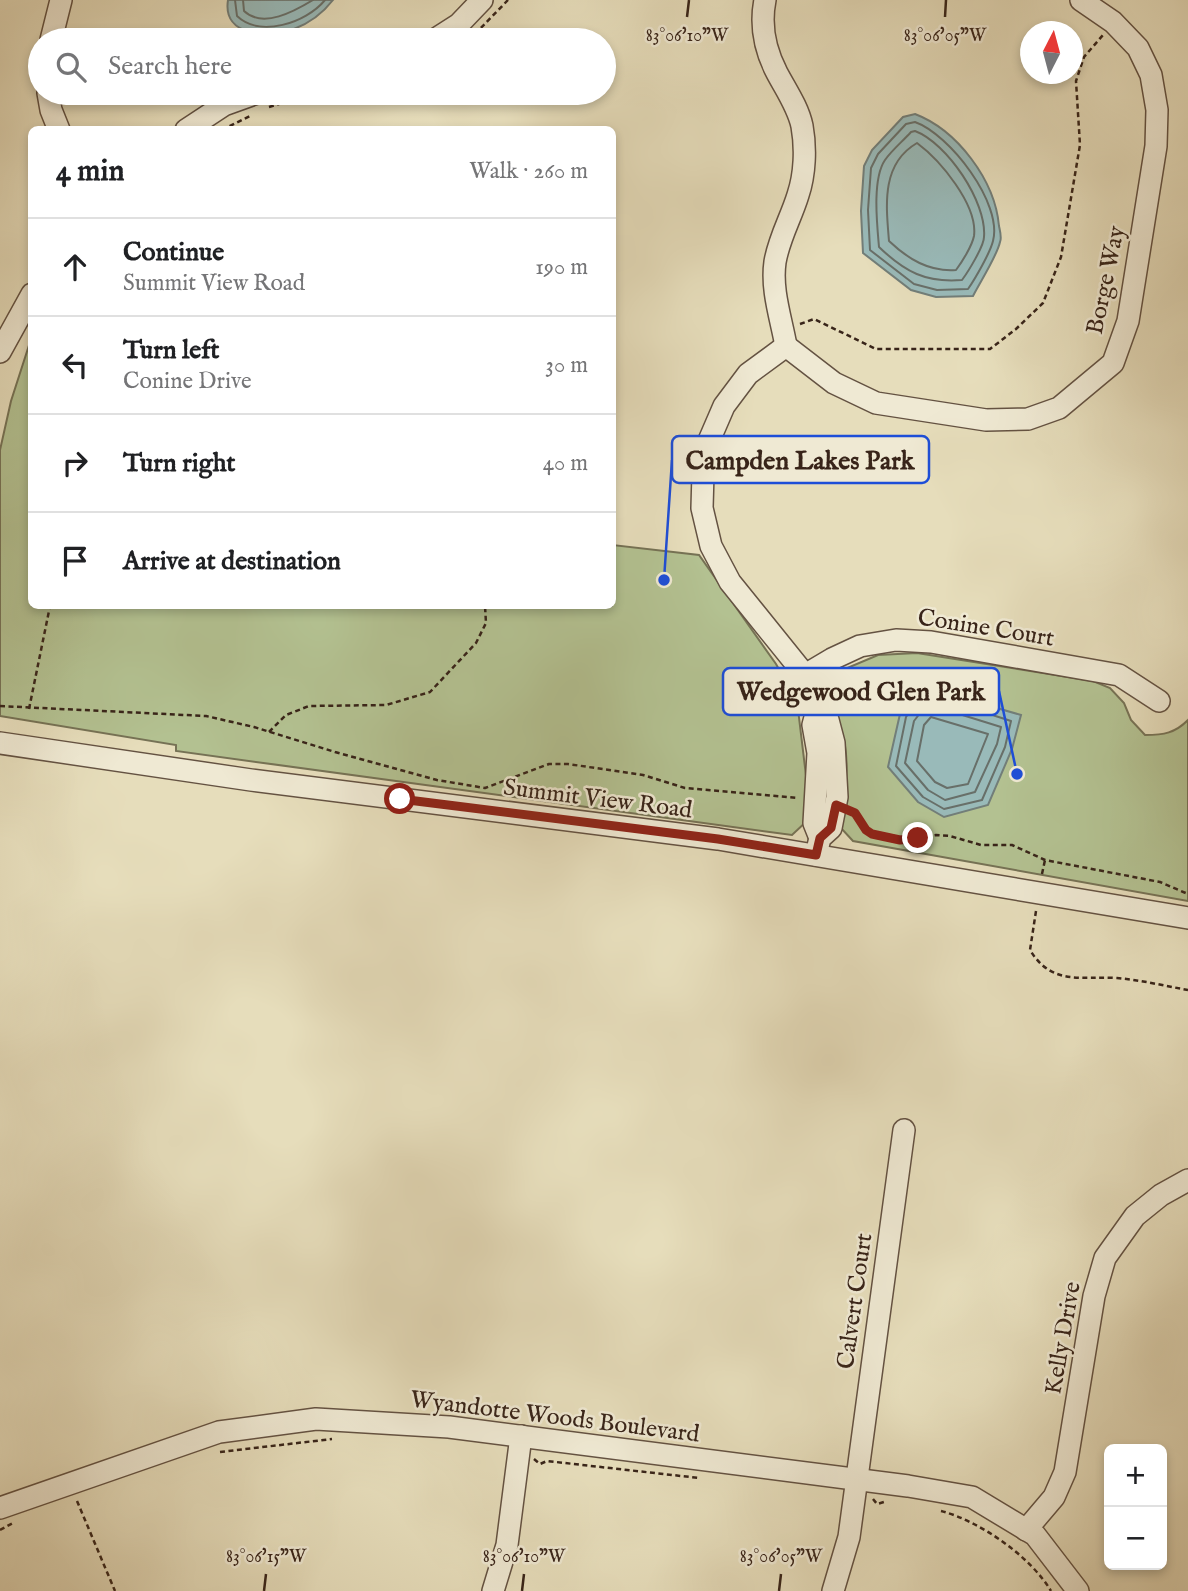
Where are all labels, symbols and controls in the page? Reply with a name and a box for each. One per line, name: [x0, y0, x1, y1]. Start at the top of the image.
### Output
north arrow: [1020, 21, 1083, 84]
text: 83°06'10"W: [646, 25, 729, 48]
text: 83°06'05"W: [904, 25, 987, 48]
search box: [28, 28, 616, 105]
icon: search: [52, 48, 90, 86]
text: Search here: [108, 50, 232, 83]
text: 4 min: [56, 153, 124, 191]
text: Walk · 260 m: [469, 157, 588, 186]
street label: Borge Way: [1080, 223, 1133, 337]
text: Continue: [123, 236, 224, 269]
icon: ahead: [56, 248, 94, 286]
text: 190 m: [535, 253, 588, 282]
text: Summit View Road: [123, 269, 305, 298]
text: Turn left: [123, 334, 220, 367]
icon: left: [56, 346, 94, 384]
text: 30 m: [545, 351, 588, 380]
text: Conine Drive: [123, 367, 252, 396]
callout: Campden Lakes Park: [672, 436, 929, 483]
icon: right: [56, 444, 94, 482]
text: Campden Lakes Park: [686, 445, 916, 478]
text: Turn right: [123, 447, 236, 480]
text: 40 m: [543, 449, 588, 478]
icon: arrive: [56, 542, 94, 580]
text: Arrive at destination: [123, 545, 341, 578]
street label: Conine Court: [915, 602, 1056, 655]
callout: Wedgewood Glen Park: [723, 668, 999, 715]
text: Wedgewood Glen Park: [736, 676, 986, 709]
street label: Summit View Road: [502, 773, 694, 826]
route start: [384, 783, 415, 814]
route end: [902, 822, 933, 853]
street label: Calvert Court: [831, 1231, 880, 1371]
street label: Kelly Drive: [1038, 1279, 1089, 1397]
street label: Wyandotte Woods Boulevard: [409, 1384, 701, 1451]
map controls: [1104, 1444, 1167, 1570]
button: +: [1104, 1444, 1167, 1507]
button: −: [1104, 1507, 1167, 1570]
text: 83°06'15"W: [226, 1546, 307, 1569]
text: 83°06'10"W: [483, 1546, 566, 1569]
text: 83°06'05"W: [740, 1546, 823, 1569]

